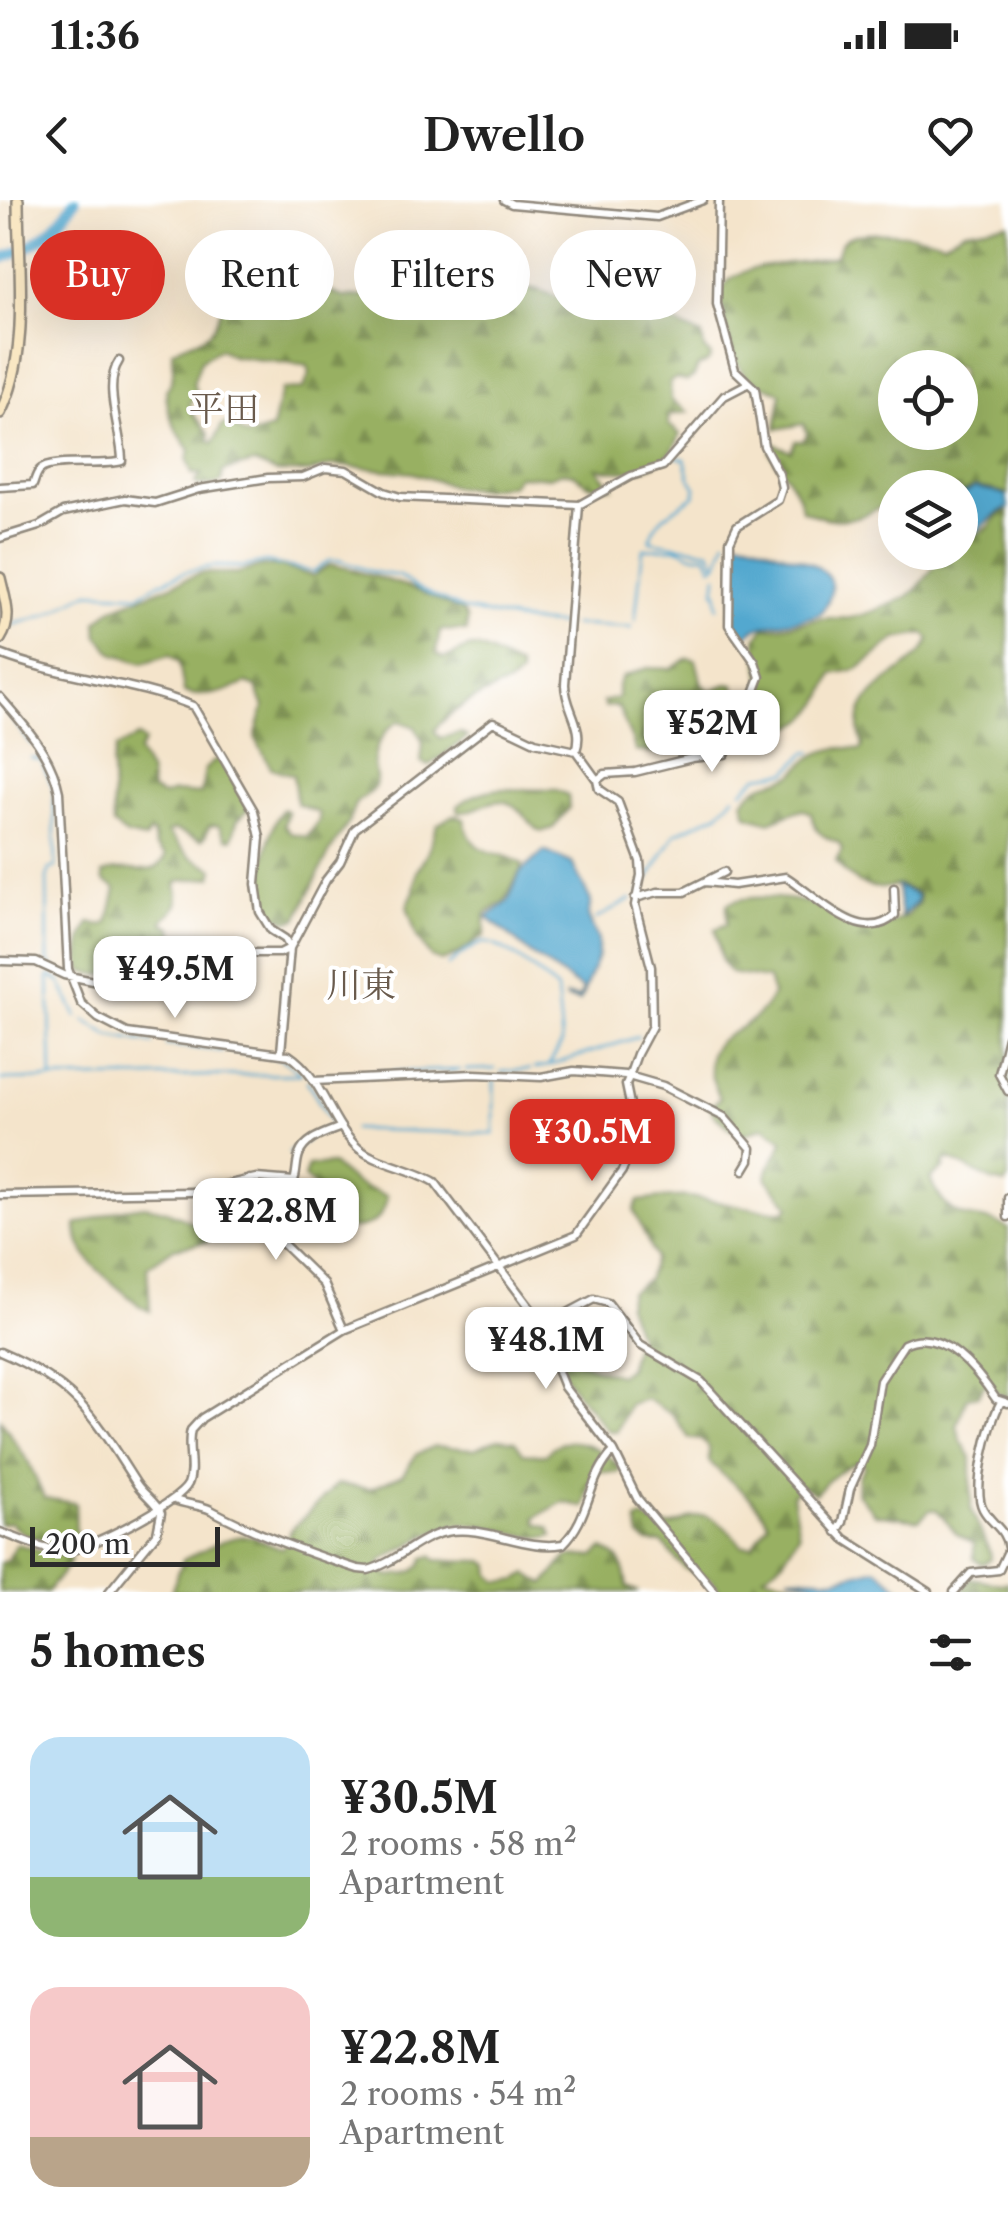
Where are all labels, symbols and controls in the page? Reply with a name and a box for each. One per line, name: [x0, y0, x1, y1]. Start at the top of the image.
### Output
text: 11:36: [50, 12, 140, 59]
text: Dwello: [423, 107, 585, 163]
icon: back: [30, 108, 85, 163]
icon: heart: [923, 108, 978, 163]
chip: Buy: [30, 230, 165, 320]
chip: Rent: [185, 230, 334, 320]
chip: Filters: [354, 230, 530, 320]
chip: New: [550, 230, 696, 320]
map controls: [878, 350, 978, 570]
button: locate: [878, 350, 978, 450]
district label: 平田: [189, 387, 259, 430]
button: layers: [878, 470, 978, 570]
pin: ¥52M: [653, 690, 771, 775]
text: ¥52M: [666, 703, 758, 742]
pin: ¥49.5M: [94, 936, 256, 1021]
text: ¥49.5M: [115, 949, 235, 988]
district label: 川東: [326, 963, 396, 1006]
pin: ¥30.5M: [511, 1099, 673, 1184]
text: ¥30.5M: [532, 1112, 652, 1151]
pin: ¥22.8M: [195, 1178, 357, 1263]
text: ¥22.8M: [215, 1191, 337, 1230]
pin: ¥48.1M: [465, 1307, 627, 1392]
text: ¥48.1M: [487, 1320, 605, 1359]
scale bar: [30, 1522, 220, 1566]
text: 200 m: [45, 1527, 130, 1561]
icon: filters: [923, 1625, 978, 1680]
text: 5 homes: [30, 1626, 206, 1678]
text: ¥30.5M: [340, 1772, 498, 1824]
icon: home: [110, 1777, 230, 1897]
text: 2 rooms · 58 m²: [340, 1824, 577, 1863]
text: Apartment: [340, 1863, 504, 1902]
text: ¥22.8M: [340, 2022, 500, 2074]
icon: home: [110, 2027, 230, 2147]
text: 2 rooms · 54 m²: [340, 2074, 576, 2113]
text: Apartment: [340, 2113, 504, 2152]

